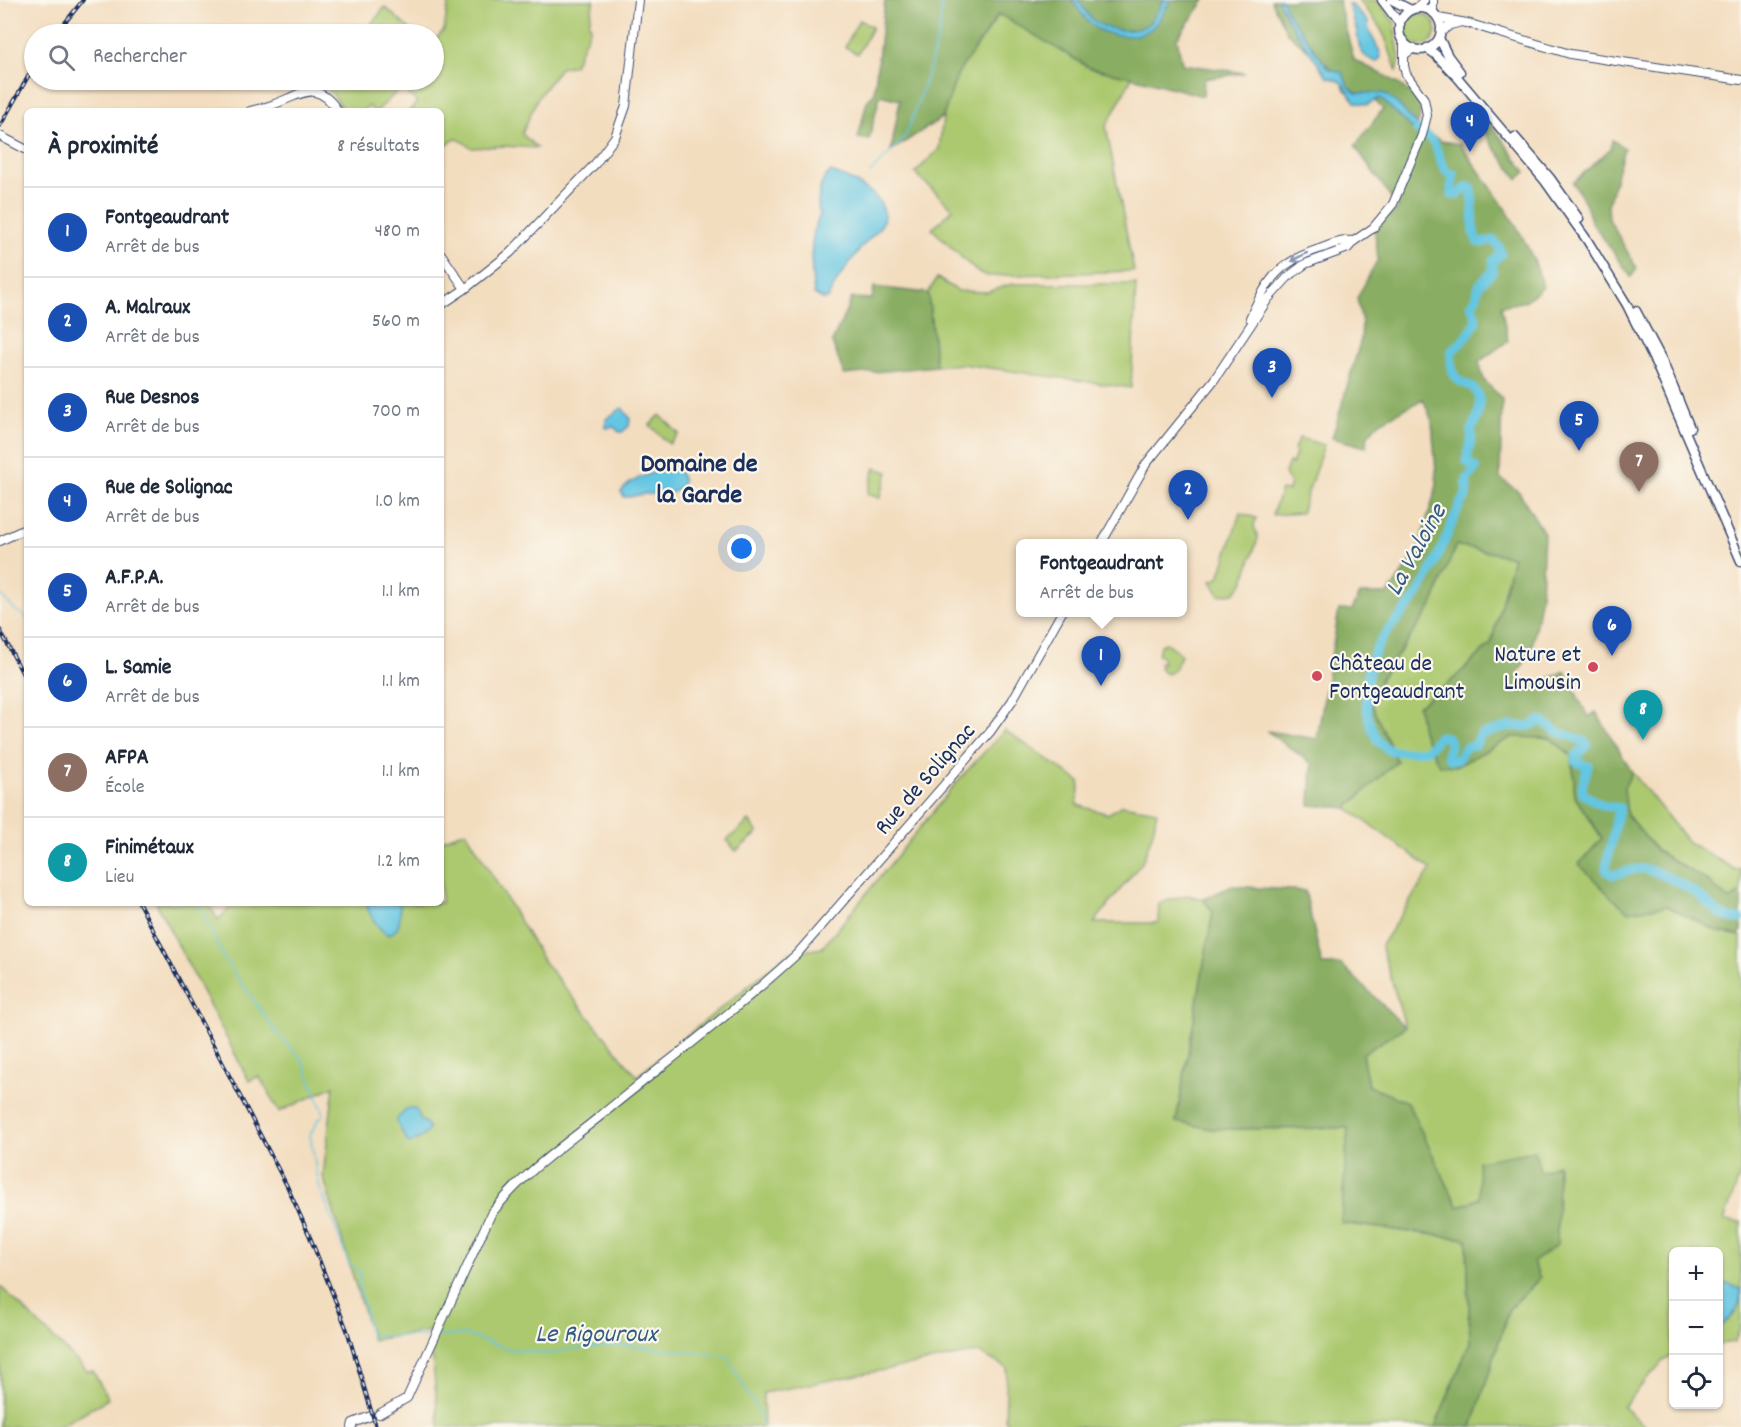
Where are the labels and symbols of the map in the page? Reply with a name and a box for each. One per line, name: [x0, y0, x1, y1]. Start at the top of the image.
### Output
pin: 4: [1450, 102, 1490, 152]
one-way arrow: [1290, 251, 1308, 263]
pin: 3: [1252, 348, 1292, 398]
pin: 5: [1560, 402, 1598, 451]
pin: 7: [1620, 442, 1658, 492]
district label: Domaine de la Garde: [640, 446, 758, 516]
pin: 2: [1168, 470, 1208, 520]
water label: La Valoine: [1377, 497, 1458, 603]
your location: [727, 534, 756, 563]
pin: 6: [1592, 606, 1632, 656]
pin: 1: [1082, 636, 1120, 686]
place label: Nature et Limousin: [1494, 639, 1581, 701]
place label: Château de Fontgeaudrant: [1329, 648, 1465, 710]
marker: Nature et Limousin: [1586, 660, 1600, 674]
marker: Château de Fontgeaudrant: [1310, 669, 1324, 683]
pin: 8: [1624, 690, 1662, 740]
street label: Rue de Solignac: [868, 716, 985, 844]
water label: Le Rigouroux: [535, 1317, 659, 1354]

